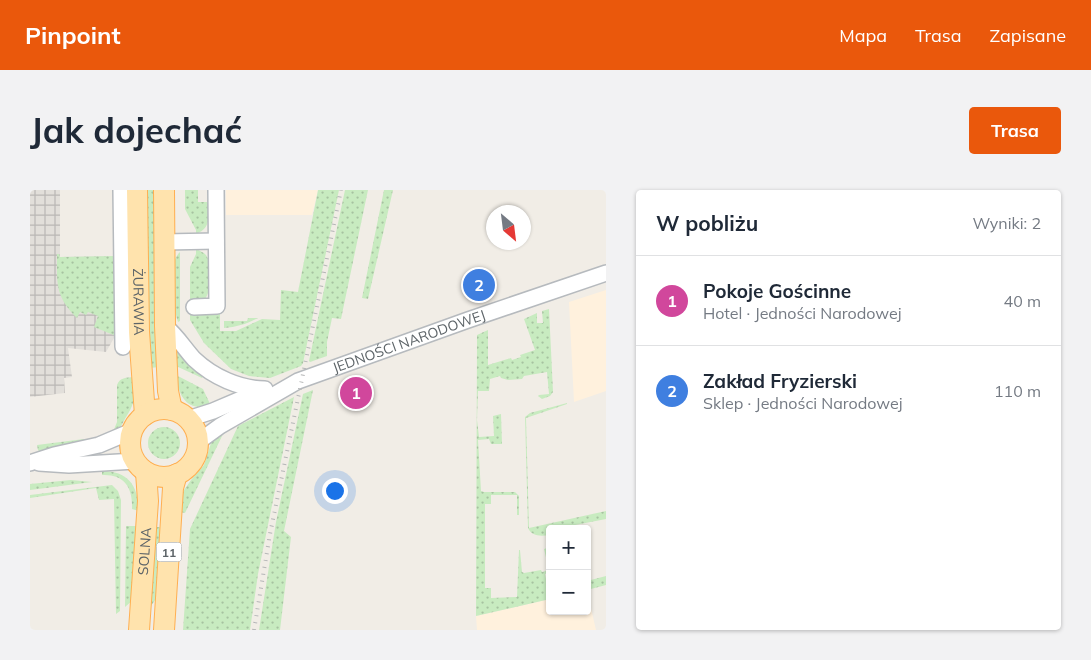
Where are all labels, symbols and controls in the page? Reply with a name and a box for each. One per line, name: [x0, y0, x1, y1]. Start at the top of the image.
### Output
text: Pinpoint: [25, 20, 121, 50]
text: Mapa: [839, 24, 887, 47]
text: Trasa: [915, 24, 962, 47]
text: Zapisane: [990, 24, 1066, 47]
button: Trasa: [969, 107, 1061, 154]
text: Jak dojechać: [30, 108, 242, 152]
north arrow: [486, 205, 531, 250]
text: W pobliżu: [656, 210, 758, 236]
text: Wyniki: 2: [972, 213, 1041, 233]
pin: 2: [463, 266, 495, 304]
street label: ŻURAWIA: [129, 268, 148, 336]
text: Pokoje Gościnne: [703, 279, 851, 303]
text: 1: [667, 291, 677, 311]
text: 40 m: [1004, 291, 1041, 311]
text: Hotel · Jedności Narodowej: [703, 303, 902, 323]
street label: JEDNOŚCI NARODOWEJ: [330, 306, 488, 377]
text: Zakład Fryzierski: [703, 369, 857, 393]
pin: 1: [340, 374, 372, 412]
text: 2: [667, 381, 677, 401]
text: 110 m: [994, 381, 1041, 401]
text: Sklep · Jedności Narodowej: [703, 393, 903, 413]
your location: [322, 478, 348, 504]
map controls: [546, 525, 591, 615]
button: +: [546, 525, 591, 570]
street label: SOLNA: [134, 526, 155, 576]
road number: 11: [156, 542, 182, 562]
button: −: [546, 570, 591, 615]

